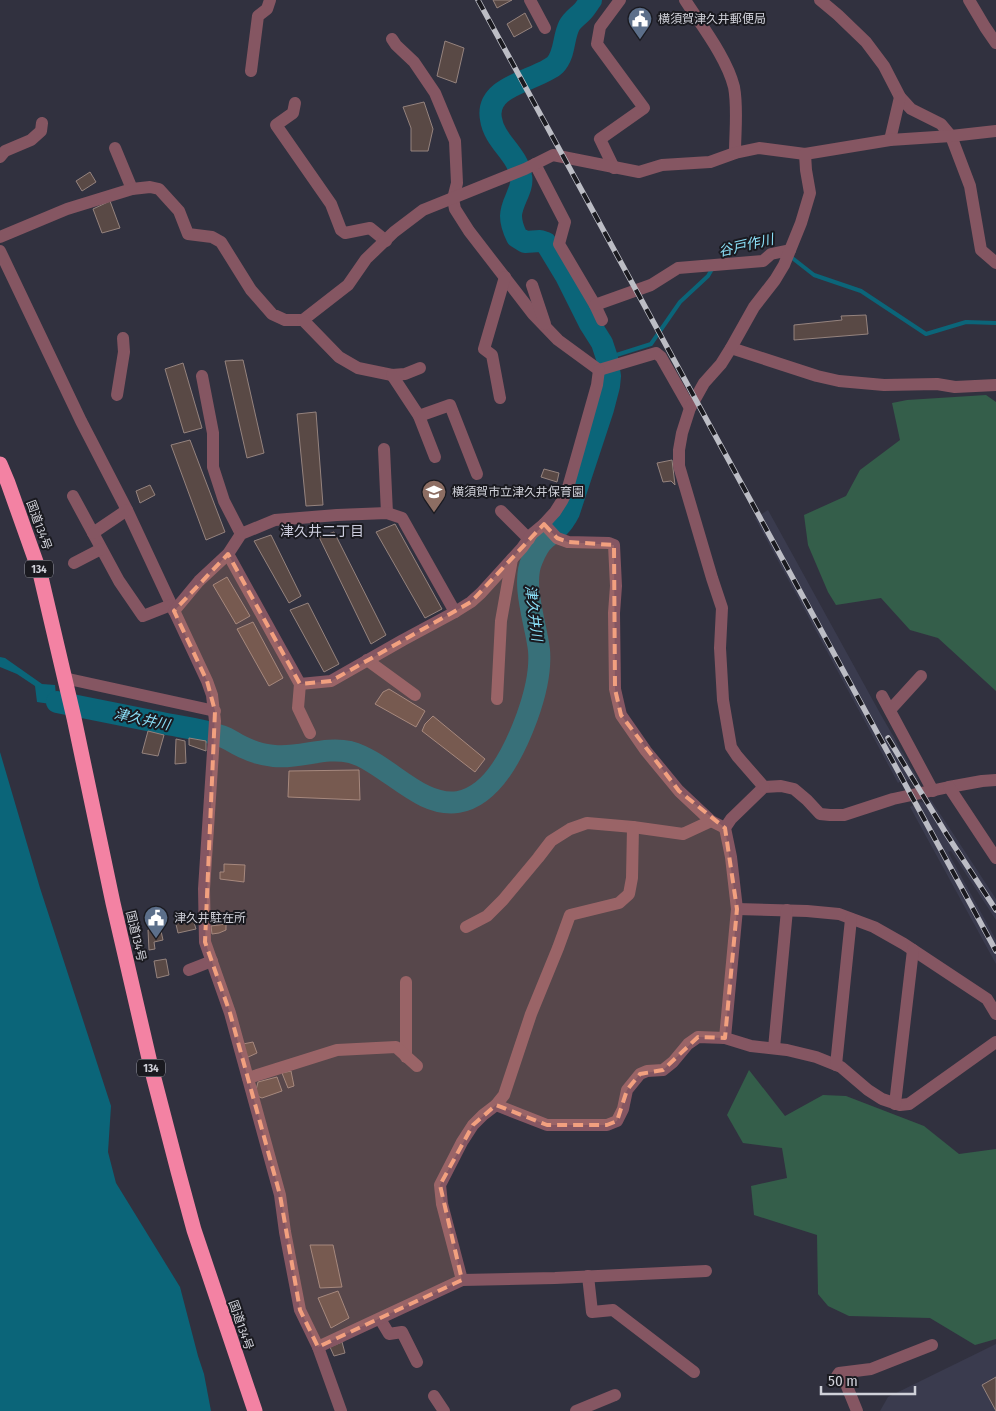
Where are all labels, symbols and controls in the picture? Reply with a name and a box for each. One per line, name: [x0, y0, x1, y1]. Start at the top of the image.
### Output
public building icon: 横須賀津久井郵便局: [627, 6, 653, 40]
place label: 横須賀津久井郵便局: [658, 12, 766, 26]
water label: 谷戸作川: [717, 230, 777, 260]
school or university icon: 横須賀市立津久井保育園: [421, 479, 447, 513]
place label: 横須賀市立津久井保育園: [452, 485, 584, 499]
street label: 国道134号: [24, 498, 54, 552]
district label: 津久井二丁目: [280, 523, 364, 540]
road number: 134: [25, 560, 53, 578]
water label: 津久井川: [522, 584, 546, 644]
water label: 津久井川: [113, 705, 173, 734]
public building icon: 津久井駐在所: [143, 905, 169, 939]
street label: 国道134号: [123, 909, 149, 963]
place label: 津久井駐在所: [174, 911, 246, 925]
road number: 134: [137, 1060, 165, 1076]
street label: 国道134号: [226, 1298, 256, 1352]
scale bar: [821, 1364, 915, 1396]
text: 50 m: [828, 1372, 858, 1390]

